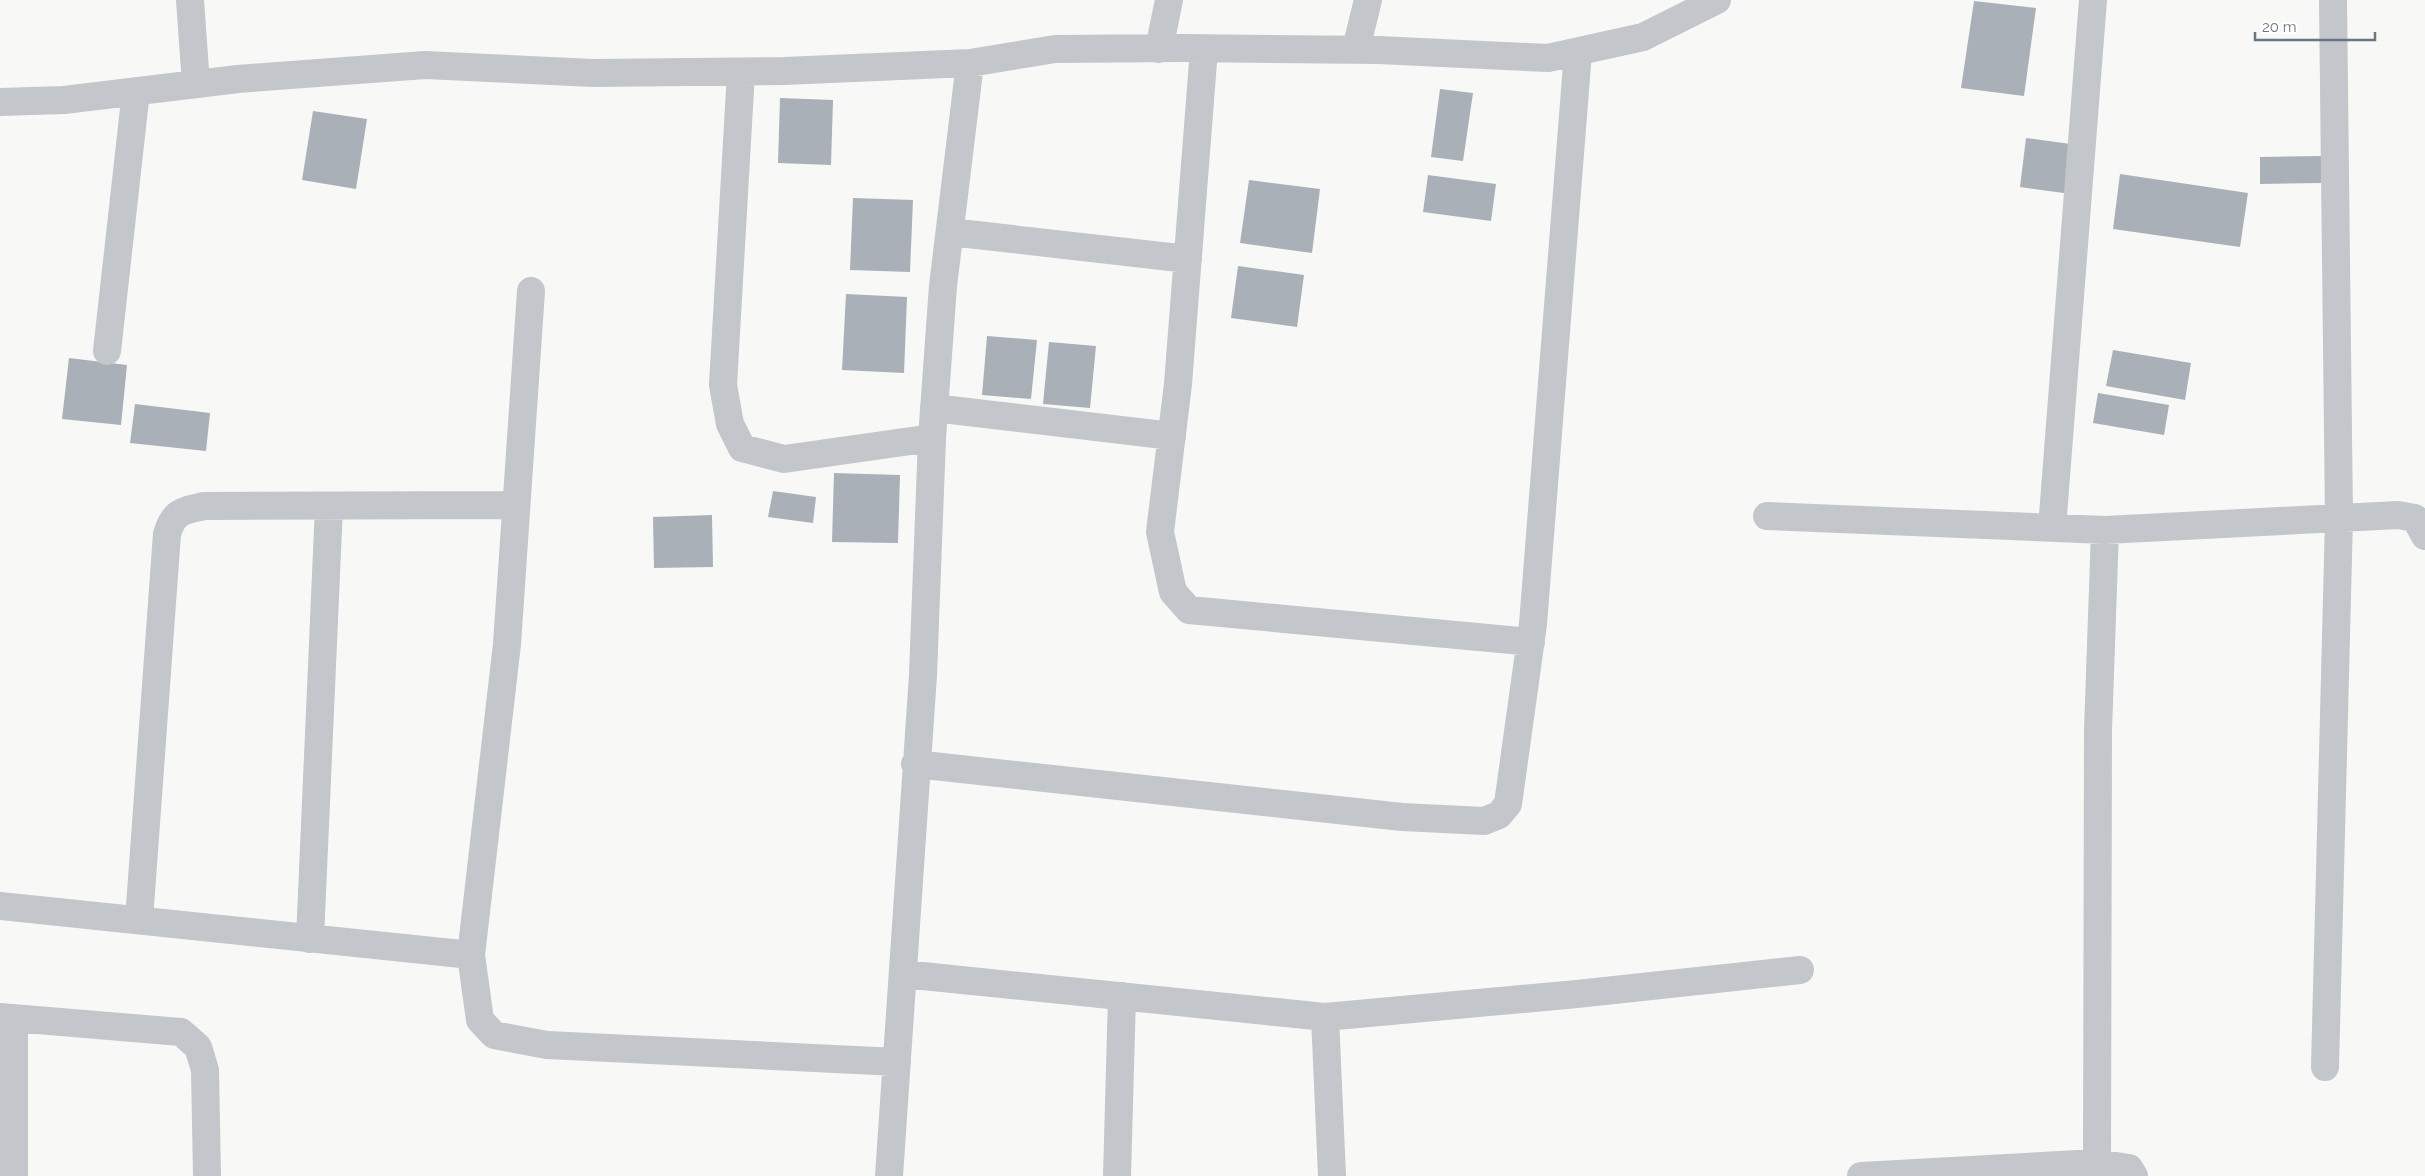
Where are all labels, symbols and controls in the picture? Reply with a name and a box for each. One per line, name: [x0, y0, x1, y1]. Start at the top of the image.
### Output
scale bar: [2255, 10, 2375, 42]
text: 20 m: [2262, 18, 2297, 36]

